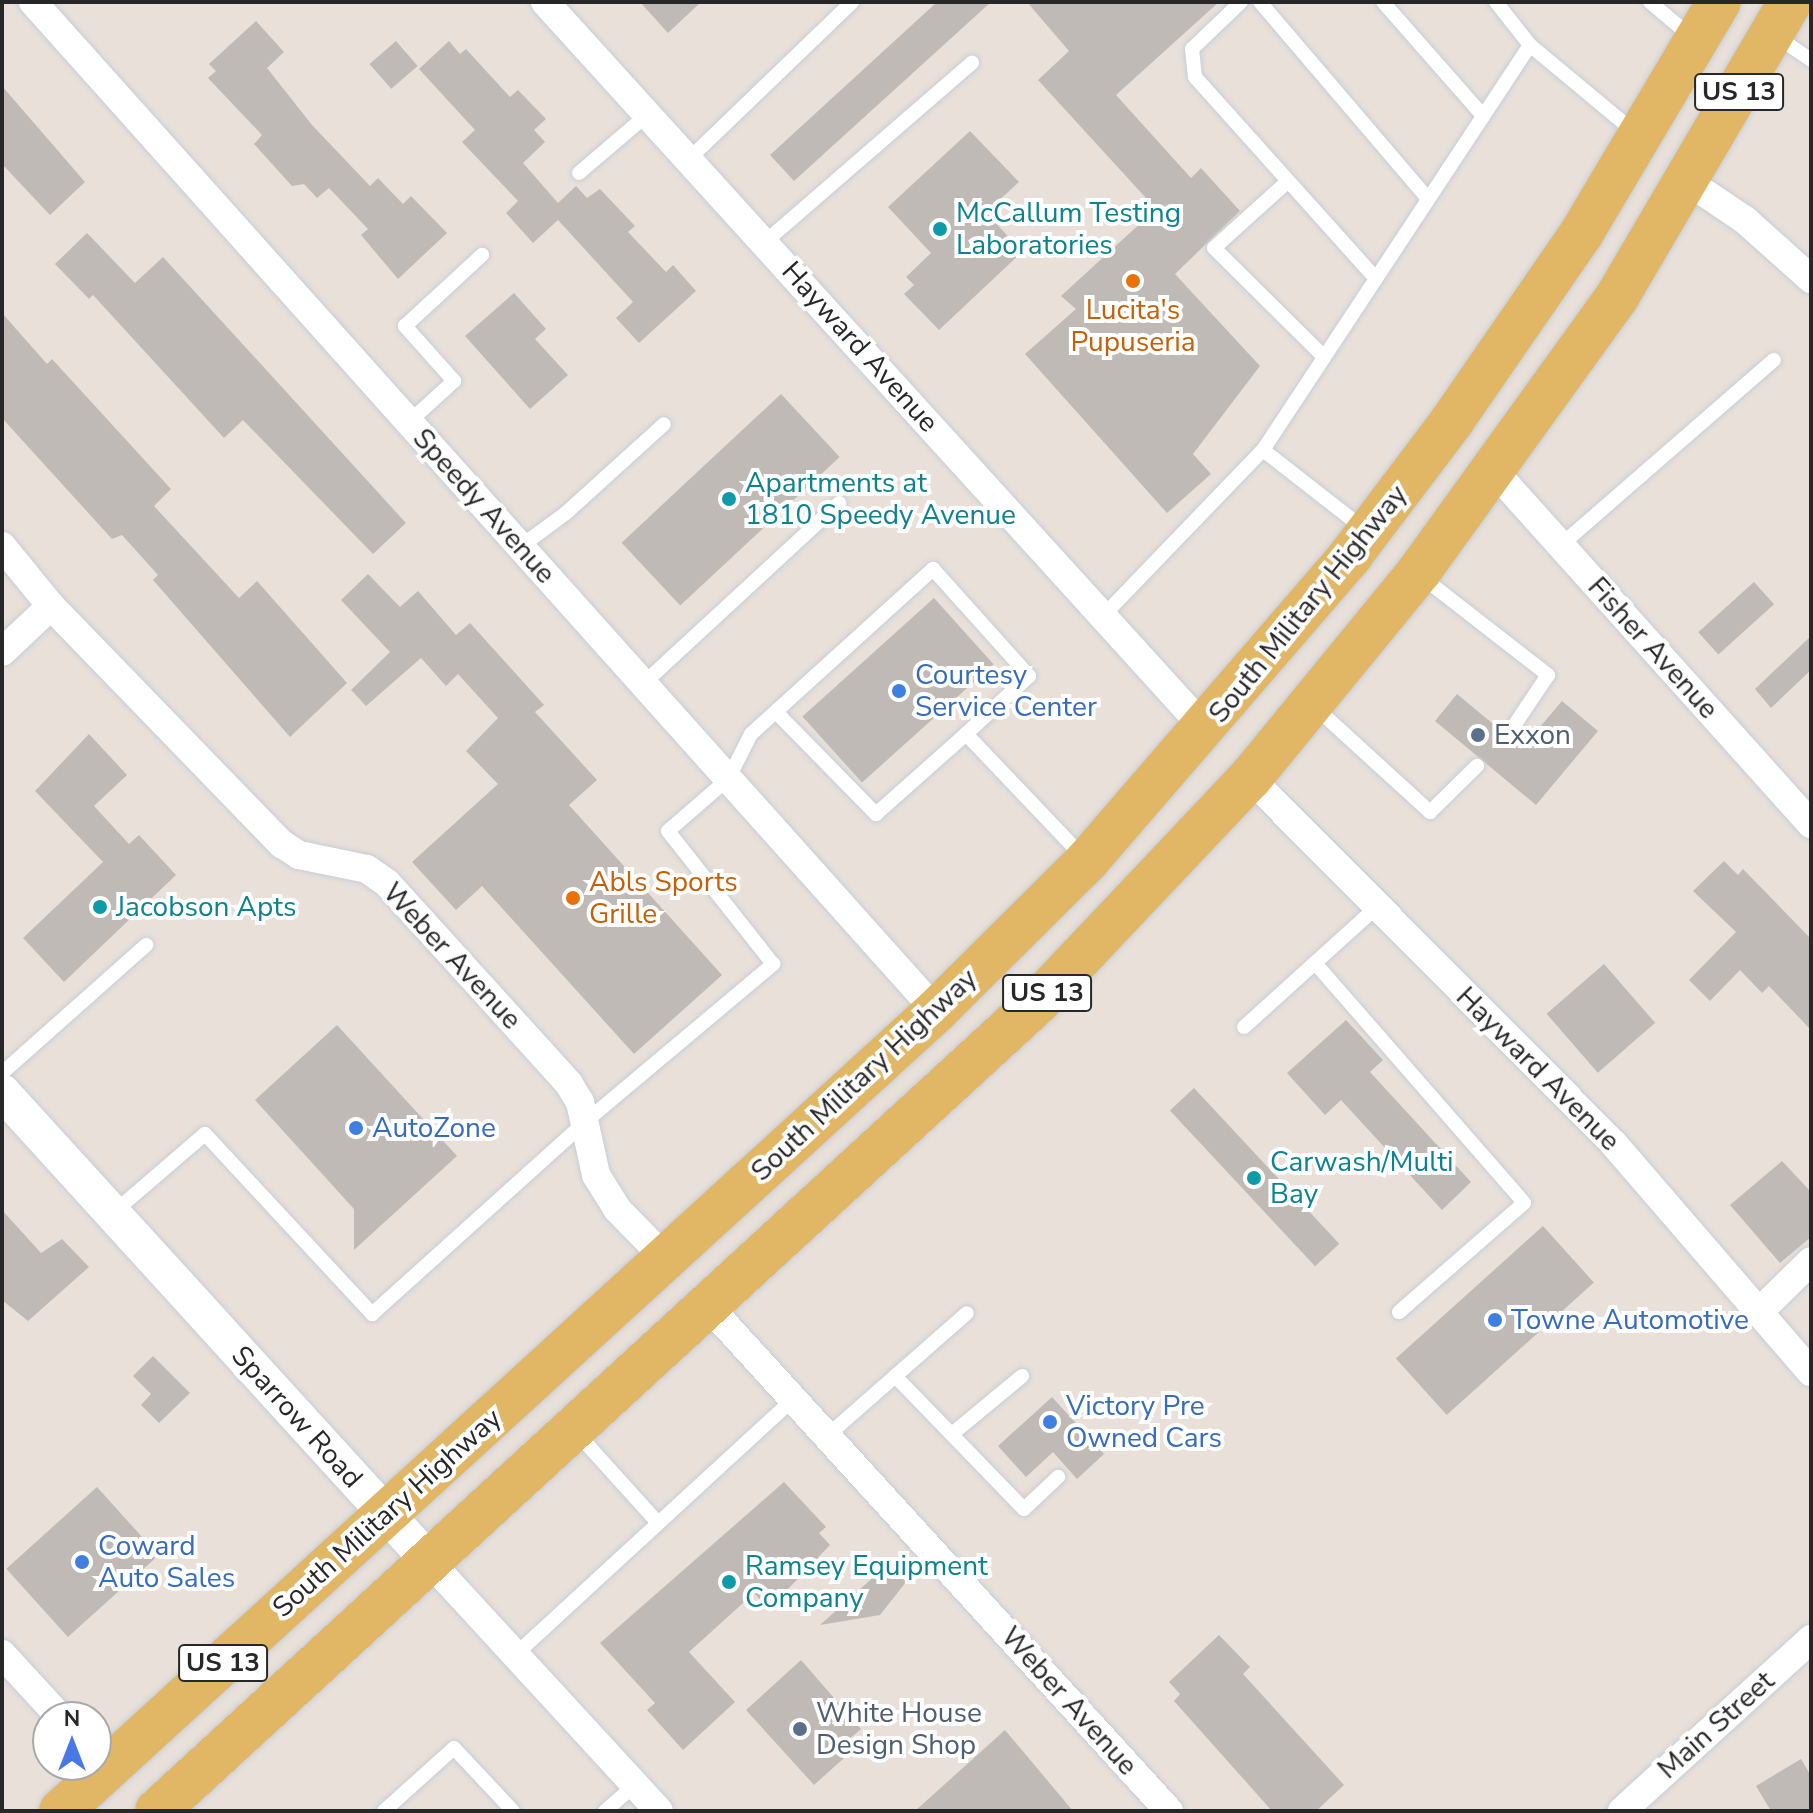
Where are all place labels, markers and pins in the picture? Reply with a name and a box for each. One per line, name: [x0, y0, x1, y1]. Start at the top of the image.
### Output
place label: McCallum Testing Laboratories: [956, 196, 1181, 262]
marker: McCallum Testing Laboratories: [931, 220, 949, 238]
marker: Lucita's Pupuseria: [1124, 272, 1142, 290]
place label: Lucita's Pupuseria: [1070, 293, 1196, 359]
place label: Apartments at 1810 Speedy Avenue: [745, 466, 1016, 532]
marker: Apartments at 1810 Speedy Avenue: [720, 490, 738, 508]
place label: Courtesy Service Center: [915, 658, 1097, 724]
marker: Courtesy Service Center: [890, 682, 908, 700]
place label: Exxon: [1494, 718, 1571, 752]
marker: Exxon: [1469, 726, 1487, 744]
place label: Abls Sports Grille: [589, 865, 738, 931]
marker: Abls Sports Grille: [564, 889, 582, 907]
place label: Jacobson Apts: [116, 890, 296, 924]
marker: Jacobson Apts: [91, 898, 109, 916]
place label: AutoZone: [372, 1111, 496, 1145]
marker: AutoZone: [347, 1119, 365, 1137]
place label: Carwash/Multi Bay: [1270, 1145, 1453, 1211]
marker: Carwash/Multi Bay: [1245, 1169, 1263, 1187]
place label: Towne Automotive: [1511, 1303, 1749, 1337]
marker: Towne Automotive: [1486, 1311, 1504, 1329]
place label: Victory Pre Owned Cars: [1066, 1389, 1222, 1455]
marker: Victory Pre Owned Cars: [1041, 1413, 1059, 1431]
place label: Coward Auto Sales: [98, 1529, 235, 1595]
place label: Ramsey Equipment Company: [745, 1549, 988, 1615]
marker: Coward Auto Sales: [73, 1553, 91, 1571]
marker: Ramsey Equipment Company: [720, 1573, 738, 1591]
place label: White House Design Shop: [816, 1696, 982, 1762]
marker: White House Design Shop: [791, 1720, 809, 1738]

